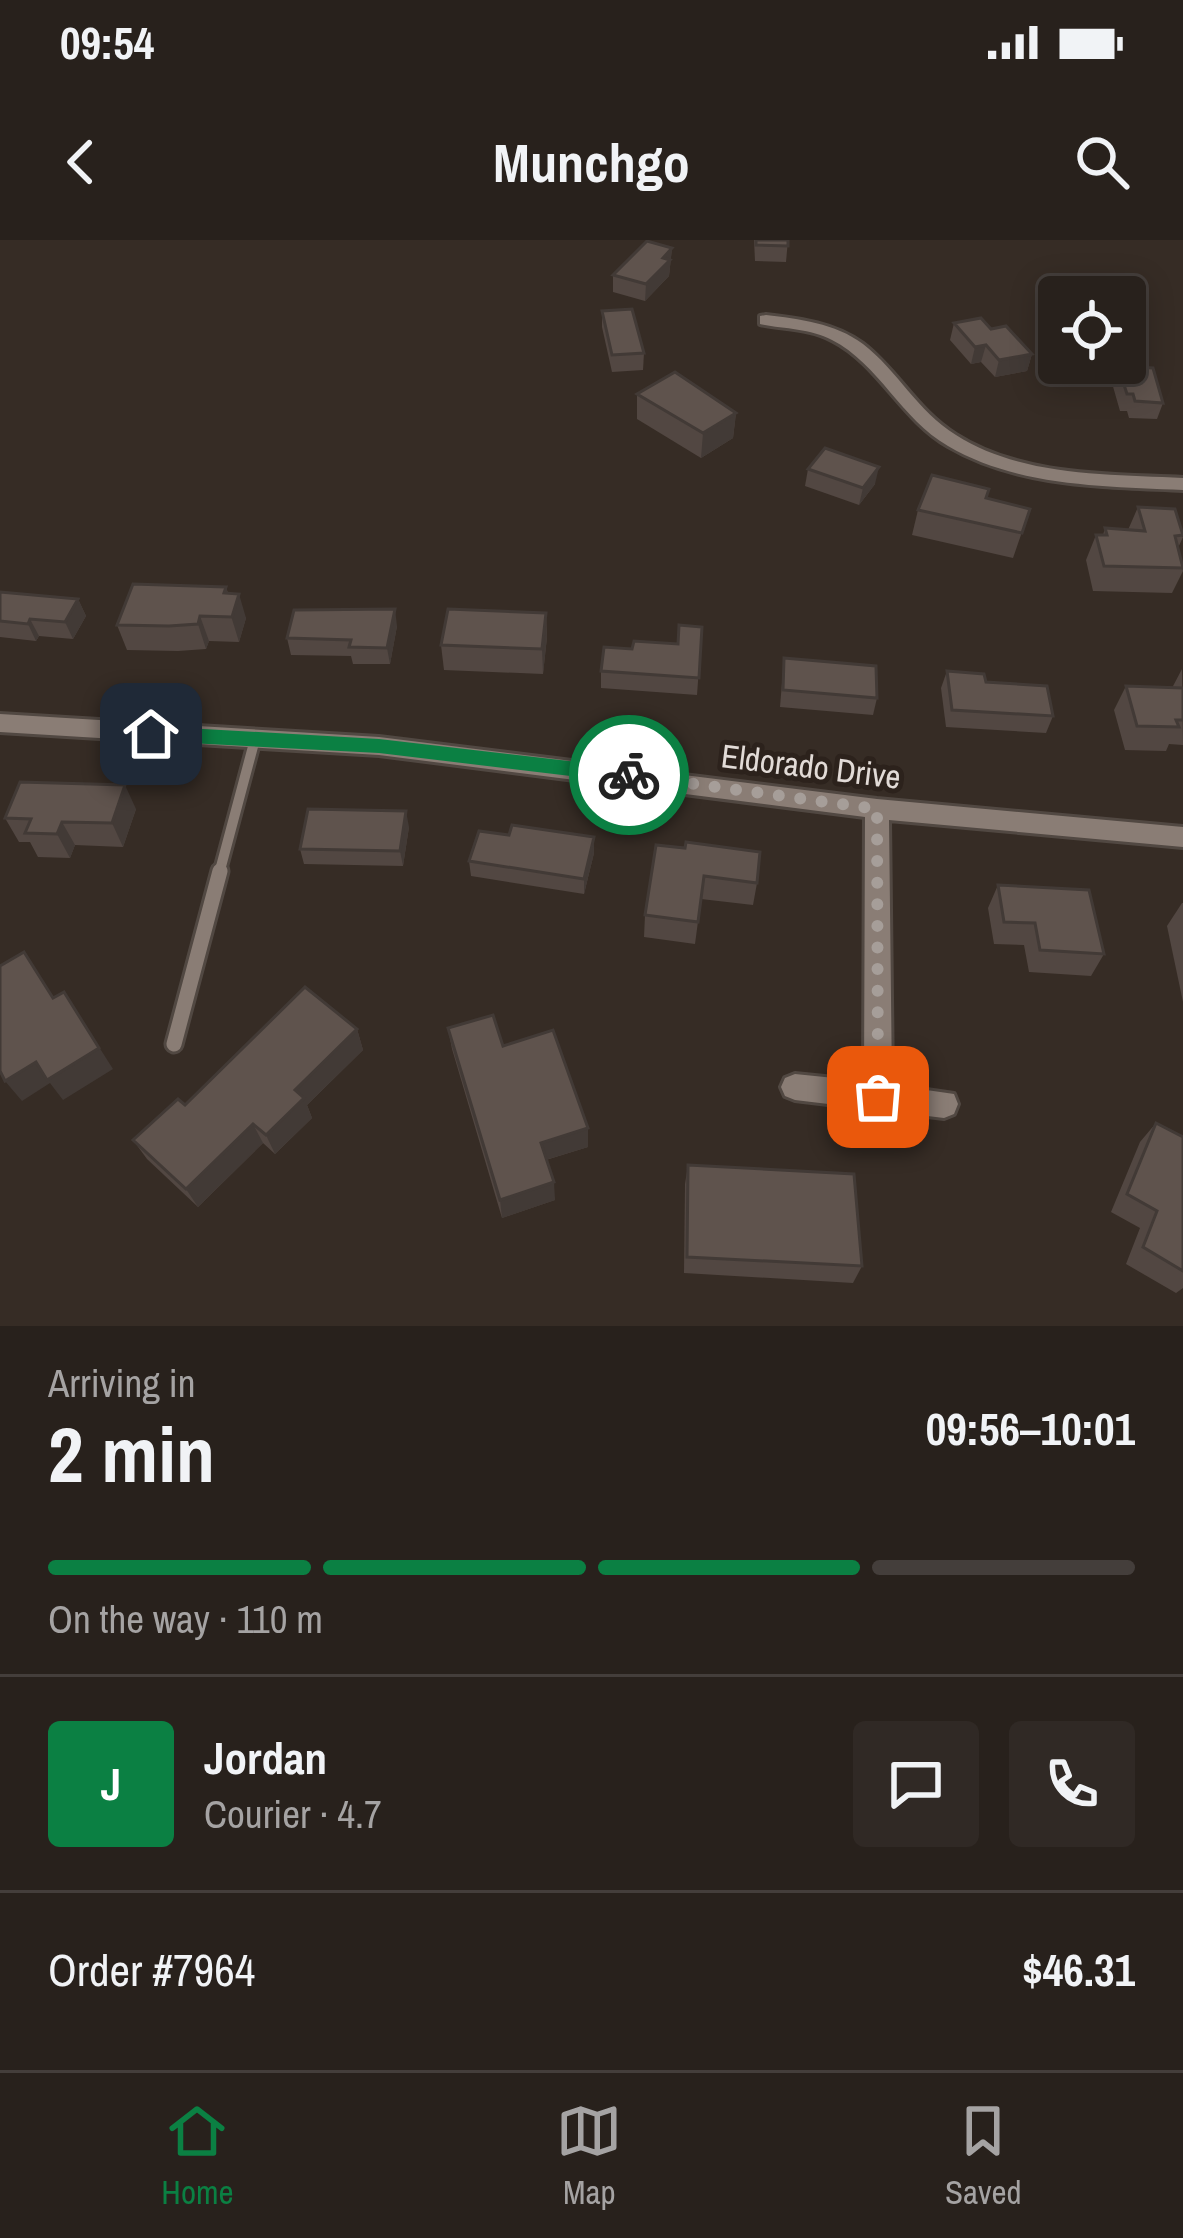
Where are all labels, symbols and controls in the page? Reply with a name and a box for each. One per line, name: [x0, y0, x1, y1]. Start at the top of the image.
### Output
text: 09:54: [60, 12, 154, 73]
text: Munchgo: [493, 126, 690, 199]
icon: back: [48, 129, 114, 195]
icon: search: [1069, 129, 1135, 195]
map controls: [1038, 276, 1146, 384]
button: locate: [1038, 276, 1146, 384]
pin: [100, 683, 202, 785]
icon: home: [118, 701, 184, 767]
courier: [569, 715, 689, 835]
street label: Eldorado Drive: [719, 733, 903, 799]
icon: bike: [596, 742, 662, 808]
pin: [827, 1046, 929, 1148]
icon: bag: [845, 1064, 911, 1130]
text: Arriving in: [48, 1357, 196, 1409]
text: 09:56–10:01: [926, 1398, 1135, 1459]
text: 2 min: [48, 1401, 215, 1506]
text: On the way · 110 m: [48, 1593, 323, 1645]
button: chat: [853, 1721, 979, 1847]
button: phone: [1009, 1721, 1135, 1847]
text: Jordan: [204, 1727, 327, 1788]
text: J: [101, 1753, 121, 1814]
text: Courier · 4.7: [204, 1788, 382, 1840]
text: Order #7964: [48, 1939, 255, 2000]
text: $46.31: [1022, 1939, 1135, 2000]
tab: Home: [161, 2098, 234, 2214]
tab: Map: [556, 2098, 622, 2214]
tab: Saved: [945, 2098, 1022, 2214]

